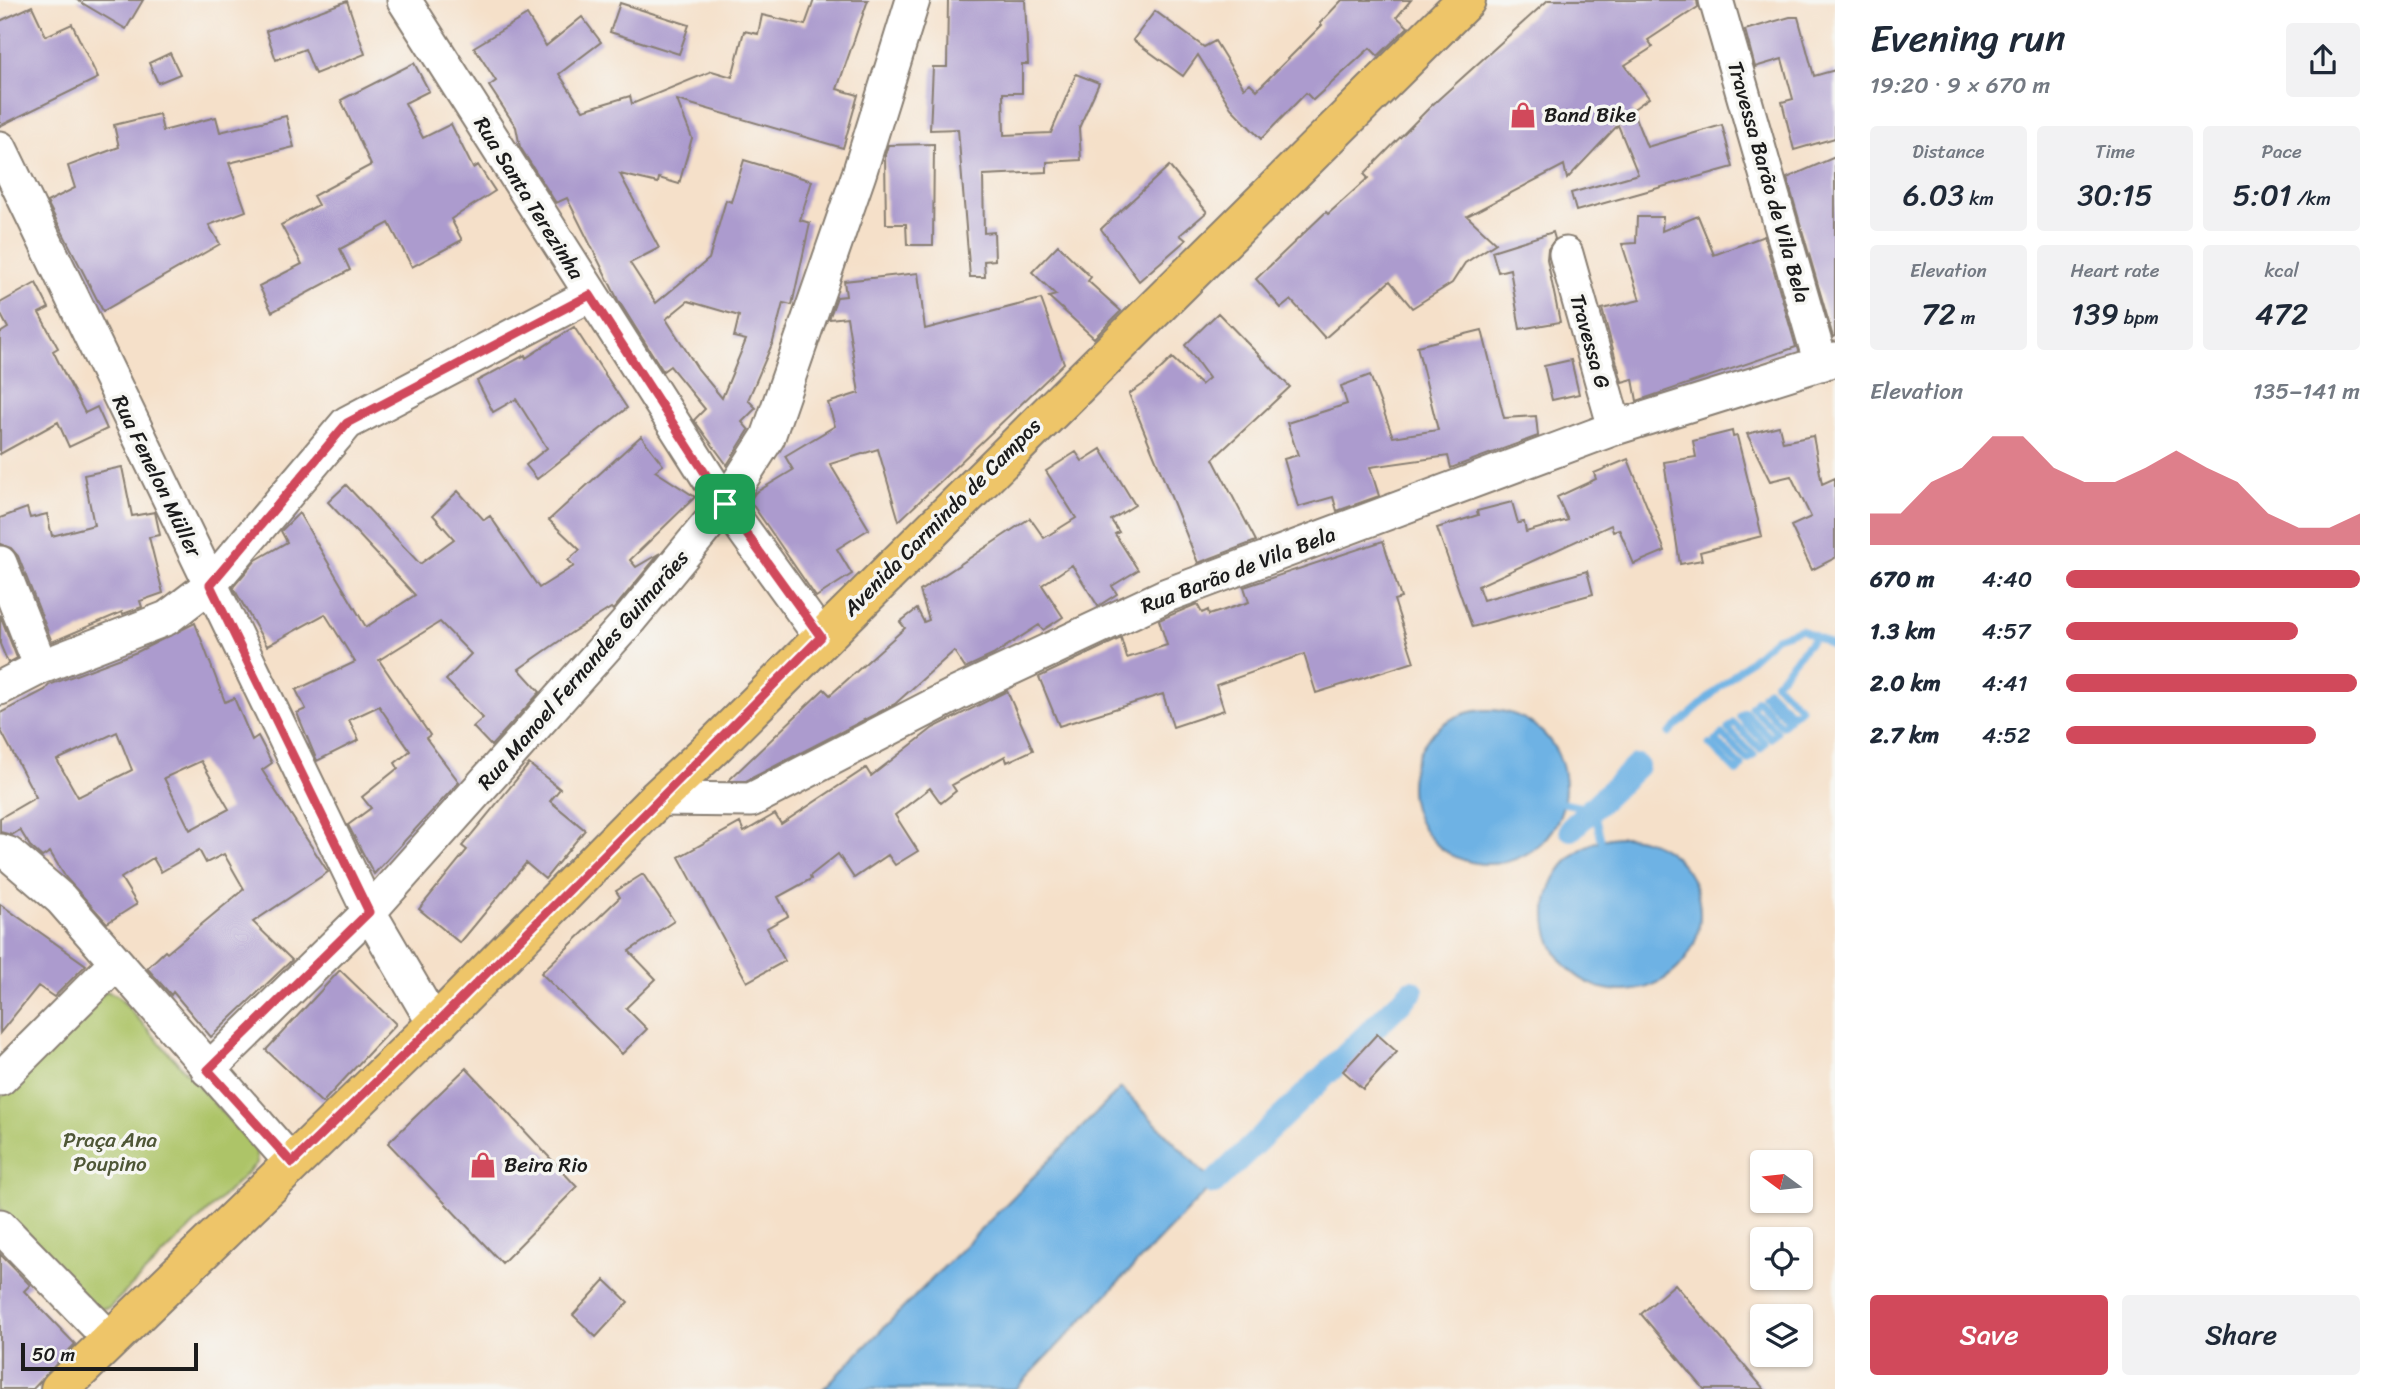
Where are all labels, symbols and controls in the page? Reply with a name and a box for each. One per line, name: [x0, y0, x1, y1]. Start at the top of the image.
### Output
text: Evening run: [1870, 5, 2066, 72]
button: share: [2286, 23, 2360, 97]
street label: Travessa Barão de Vila Bela: [1716, 57, 1822, 308]
text: 19:20 · 9 × 670 m: [1870, 65, 2050, 106]
place label: Band Bike: [1544, 96, 1636, 134]
shop icon: Band Bike: [1508, 100, 1538, 130]
street label: Rua Santa Terezinha: [463, 109, 595, 288]
text: Distance: [1912, 135, 1984, 168]
text: Time: [2095, 135, 2135, 168]
text: Pace: [2262, 135, 2302, 168]
text: 6.03: [1903, 168, 1964, 222]
text: 30:15: [2077, 168, 2153, 222]
text: 5:01: [2233, 168, 2292, 222]
text: km: [1964, 182, 1994, 215]
text: /km: [2292, 182, 2331, 215]
text: Elevation: [1910, 254, 1987, 287]
text: Heart rate: [2070, 254, 2160, 287]
text: kcal: [2264, 254, 2299, 287]
text: 72: [1921, 287, 1956, 341]
text: 139: [2071, 287, 2119, 341]
text: 472: [2255, 287, 2308, 341]
street label: Travessa G: [1558, 289, 1622, 393]
text: m: [1956, 301, 1975, 334]
text: bpm: [2119, 301, 2159, 334]
text: Elevation: [1870, 371, 1963, 412]
text: 135–141 m: [2253, 371, 2360, 412]
street label: Rua Fenelon Müller: [101, 388, 213, 565]
street label: Avenida Carmindo de Campos: [833, 408, 1051, 626]
pin: [695, 474, 755, 534]
icon: arrive: [706, 485, 744, 523]
street label: Rua Barão de Vila Bela: [1135, 515, 1342, 625]
street label: Rua Manoel Fernandes Guimarães: [467, 541, 699, 799]
text: 670 m: [1870, 559, 1934, 600]
text: 4:40: [1982, 559, 2032, 600]
text: 1.3 km: [1870, 611, 1935, 652]
text: 4:57: [1982, 611, 2031, 652]
text: 2.0 km: [1870, 663, 1941, 704]
text: 4:41: [1982, 663, 2028, 704]
text: 2.7 km: [1870, 715, 1939, 756]
text: 4:52: [1982, 715, 2031, 756]
park label: Praça Ana Poupino: [63, 1121, 157, 1183]
place label: Beira Rio: [504, 1146, 588, 1184]
shop icon: Beira Rio: [468, 1150, 498, 1180]
north arrow: [1750, 1150, 1813, 1213]
map controls: [1750, 1150, 1813, 1367]
button: locate: [1750, 1227, 1813, 1290]
button: Save: [1870, 1295, 2108, 1375]
button: Share: [2122, 1295, 2360, 1375]
button: layers: [1750, 1304, 1813, 1367]
text: 50 m: [32, 1338, 75, 1371]
scale bar: [21, 1340, 198, 1372]

